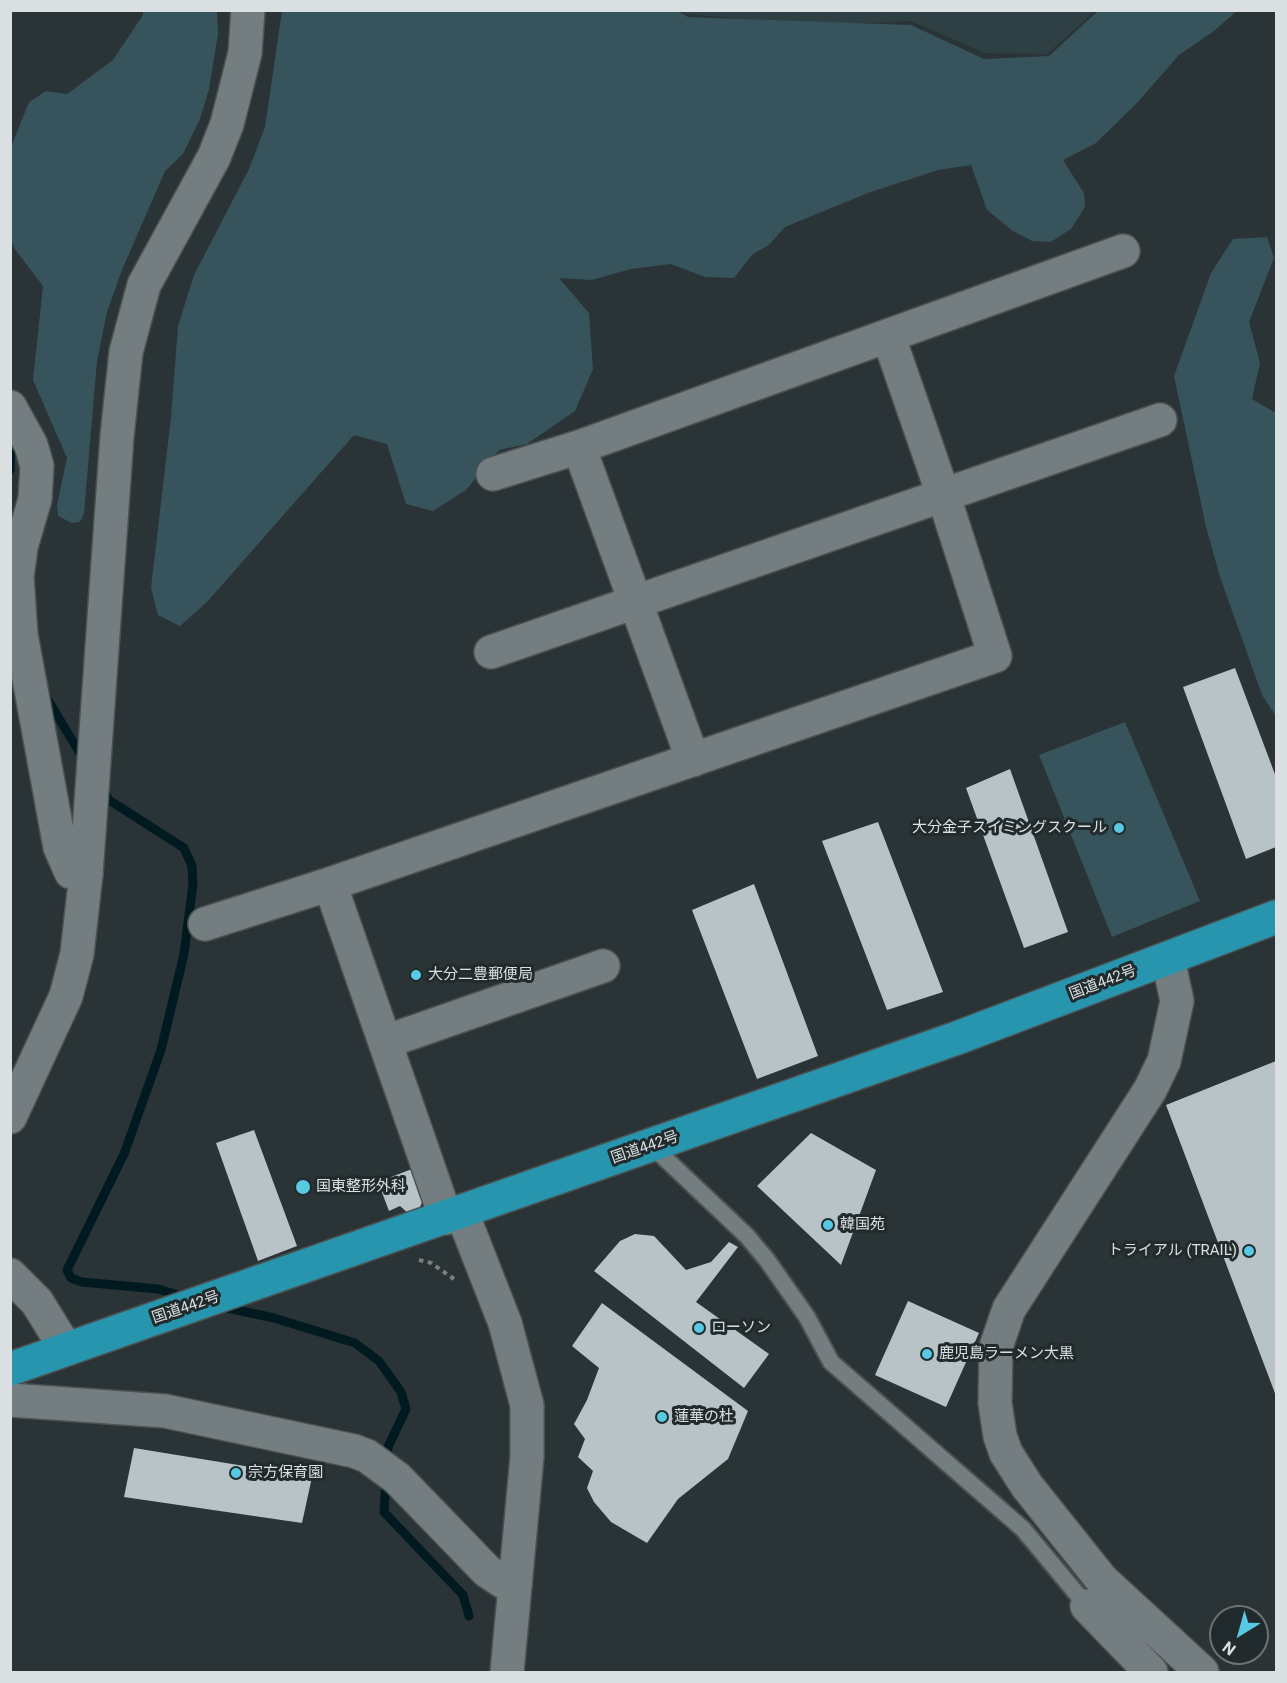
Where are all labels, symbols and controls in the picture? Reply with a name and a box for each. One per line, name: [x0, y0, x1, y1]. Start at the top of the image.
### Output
place label: 大分金子スイミングスクール: [912, 819, 1107, 837]
marker: 大分金子スイミングスクール: [1112, 821, 1126, 835]
street label: 国道442号: [1067, 962, 1139, 1004]
place label: 大分二豊郵便局: [428, 966, 533, 984]
marker: 大分二豊郵便局: [409, 968, 423, 982]
street label: 国道442号: [609, 1128, 681, 1168]
marker: 国東整形外科: [294, 1178, 312, 1196]
place label: 国東整形外科: [316, 1178, 406, 1196]
place label: 韓国苑: [840, 1216, 885, 1234]
marker: 韓国苑: [821, 1218, 835, 1232]
place label: トライアル (TRAIL): [1108, 1242, 1237, 1260]
marker: トライアル (TRAIL): [1242, 1244, 1256, 1258]
street label: 国道442号: [150, 1288, 222, 1328]
place label: ローソン: [711, 1319, 771, 1337]
marker: ローソン: [692, 1321, 706, 1335]
place label: 鹿児島ラーメン大黒: [939, 1345, 1074, 1363]
marker: 鹿児島ラーメン大黒: [920, 1347, 934, 1361]
place label: 蓮華の杜: [674, 1408, 734, 1426]
marker: 蓮華の杜: [655, 1410, 669, 1424]
place label: 宗方保育園: [248, 1464, 323, 1482]
marker: 宗方保育園: [229, 1466, 243, 1480]
north arrow: [1209, 1605, 1269, 1665]
text: N: [1219, 1637, 1239, 1659]

